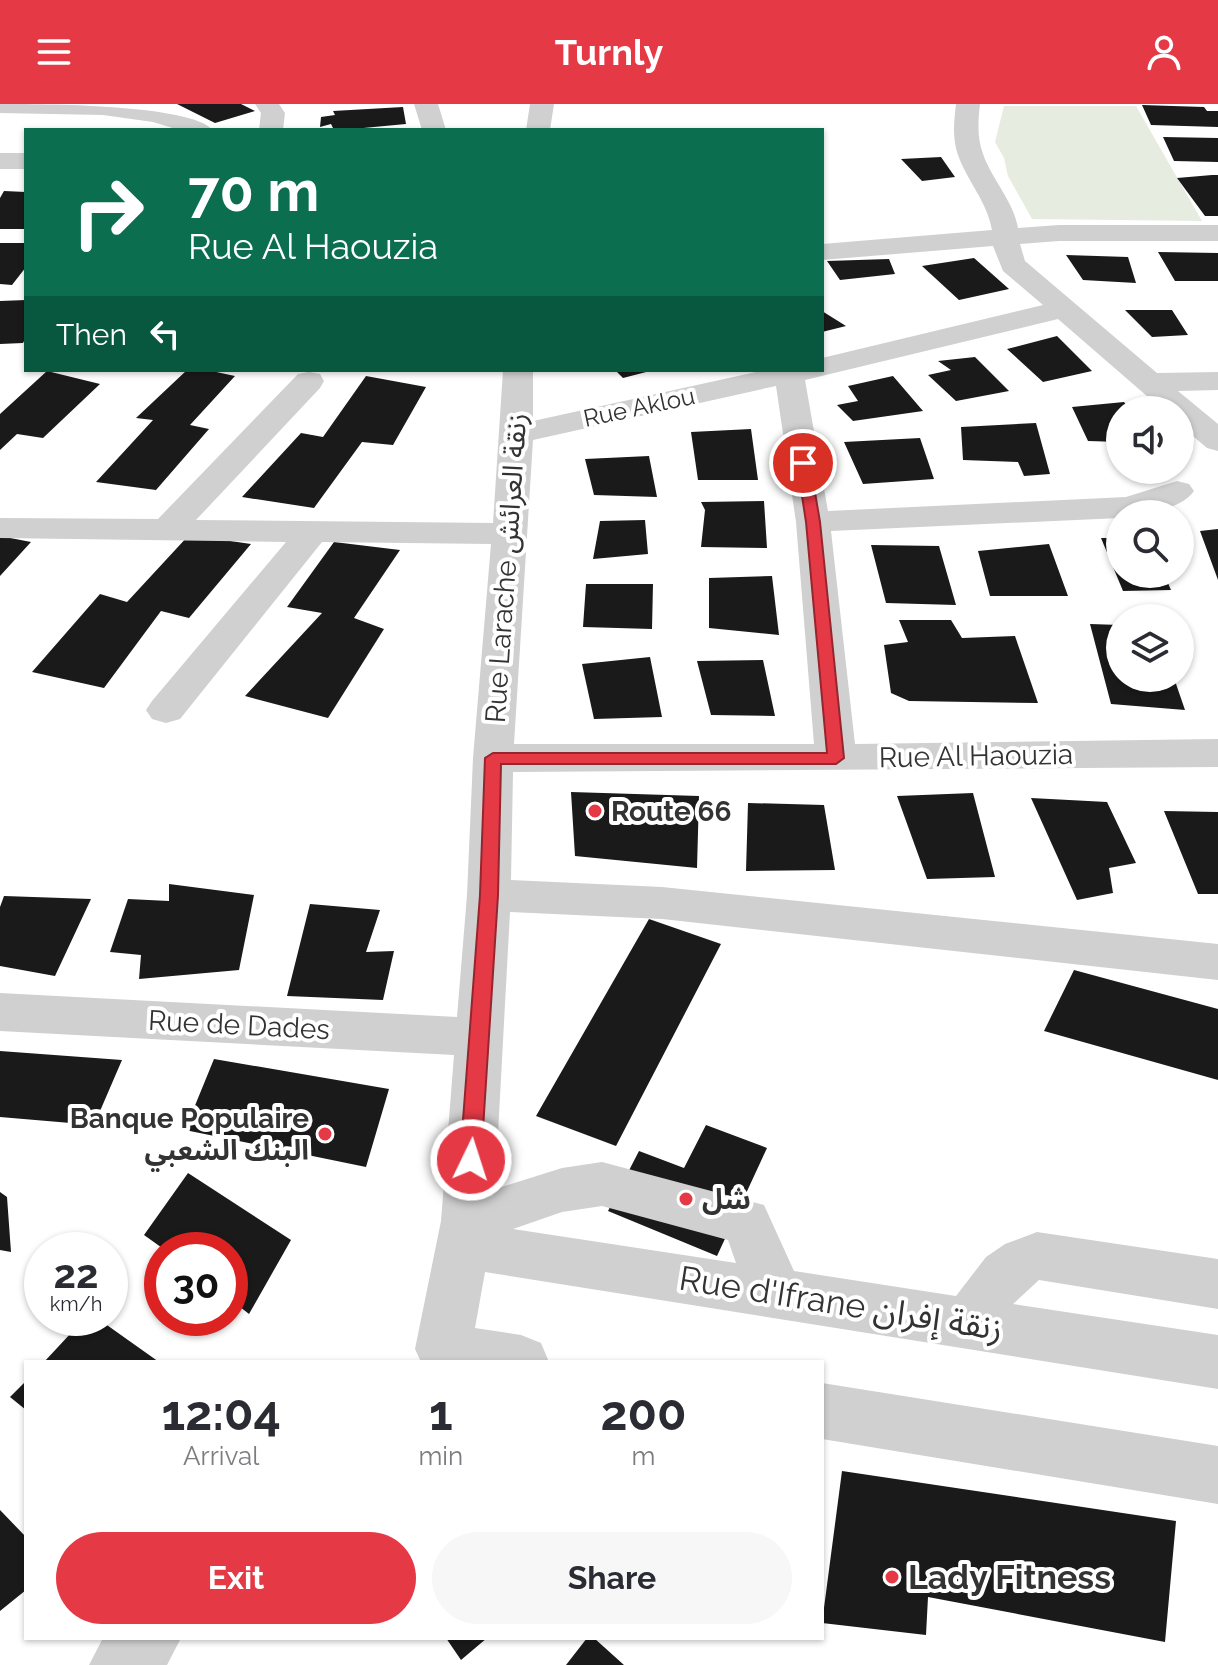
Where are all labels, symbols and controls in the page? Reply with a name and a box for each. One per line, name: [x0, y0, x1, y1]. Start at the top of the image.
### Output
icon: menu: [32, 30, 76, 74]
icon: person: [1142, 30, 1186, 74]
text: Turnly: [555, 31, 663, 73]
text: 70 m: [188, 158, 319, 224]
icon: right: [56, 160, 160, 264]
text: Rue Al Haouzia: [188, 225, 438, 267]
icon: left: [143, 312, 187, 356]
text: Then: [56, 317, 127, 352]
street label: Rue Aklou: [581, 381, 697, 433]
map controls: [1106, 396, 1194, 692]
button: sound: [1106, 396, 1194, 484]
street label: Rue Larache زنقة العرائش: [479, 412, 533, 724]
pin: [769, 429, 837, 497]
icon: arrive: [781, 441, 825, 485]
button: search: [1106, 500, 1194, 588]
button: layers: [1106, 604, 1194, 692]
street label: Rue Al Haouzia: [878, 738, 1074, 774]
place label: Route 66: [611, 795, 731, 828]
marker: Route 66: [586, 802, 604, 820]
street label: Rue de Dades: [147, 1004, 331, 1046]
place label: Banque Populaire البنك الشعبي: [70, 1102, 309, 1172]
position arrow: [429, 1118, 513, 1202]
marker: Banque Populaire البنك الشعبي: [316, 1125, 334, 1143]
place label: شل: [702, 1183, 751, 1216]
marker: شل: [677, 1190, 695, 1208]
speed limit sign: 30: [144, 1232, 248, 1336]
text: 22: [53, 1250, 99, 1297]
street label: Rue d'Ifrane زنقة إفران: [676, 1258, 1005, 1351]
text: km/h: [50, 1292, 102, 1316]
text: 12:04: [161, 1385, 281, 1441]
text: 1: [429, 1385, 453, 1441]
text: 200: [601, 1385, 687, 1441]
text: Arrival: [183, 1441, 259, 1471]
text: min: [418, 1441, 463, 1471]
text: m: [632, 1441, 656, 1471]
button: Exit: [56, 1532, 416, 1624]
button: Share: [432, 1532, 792, 1624]
place label: Lady Fitness: [908, 1557, 1111, 1597]
marker: Lady Fitness: [883, 1568, 901, 1586]

